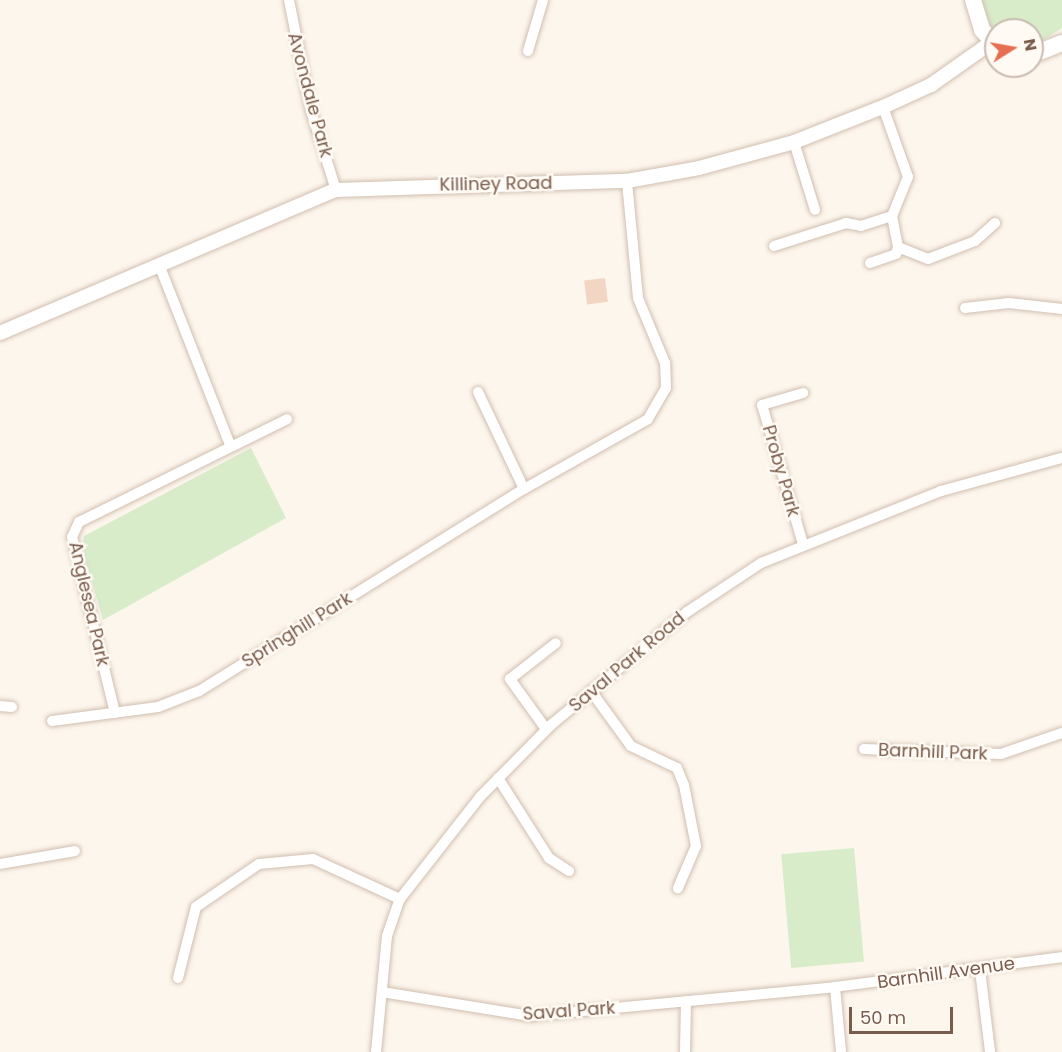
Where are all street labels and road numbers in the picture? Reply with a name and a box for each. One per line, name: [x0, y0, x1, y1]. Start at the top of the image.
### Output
street label: Avondale Park: [283, 30, 337, 160]
street label: Killiney Road: [439, 172, 553, 196]
street label: Proby Park: [758, 423, 804, 519]
street label: Anglesea Park: [64, 539, 114, 669]
street label: Springhill Park: [238, 588, 356, 672]
street label: Saval Park Road: [565, 607, 689, 717]
street label: Barnhill Park: [878, 739, 988, 765]
street label: Barnhill Avenue: [876, 953, 1016, 993]
street label: Saval Park: [522, 997, 616, 1025]

